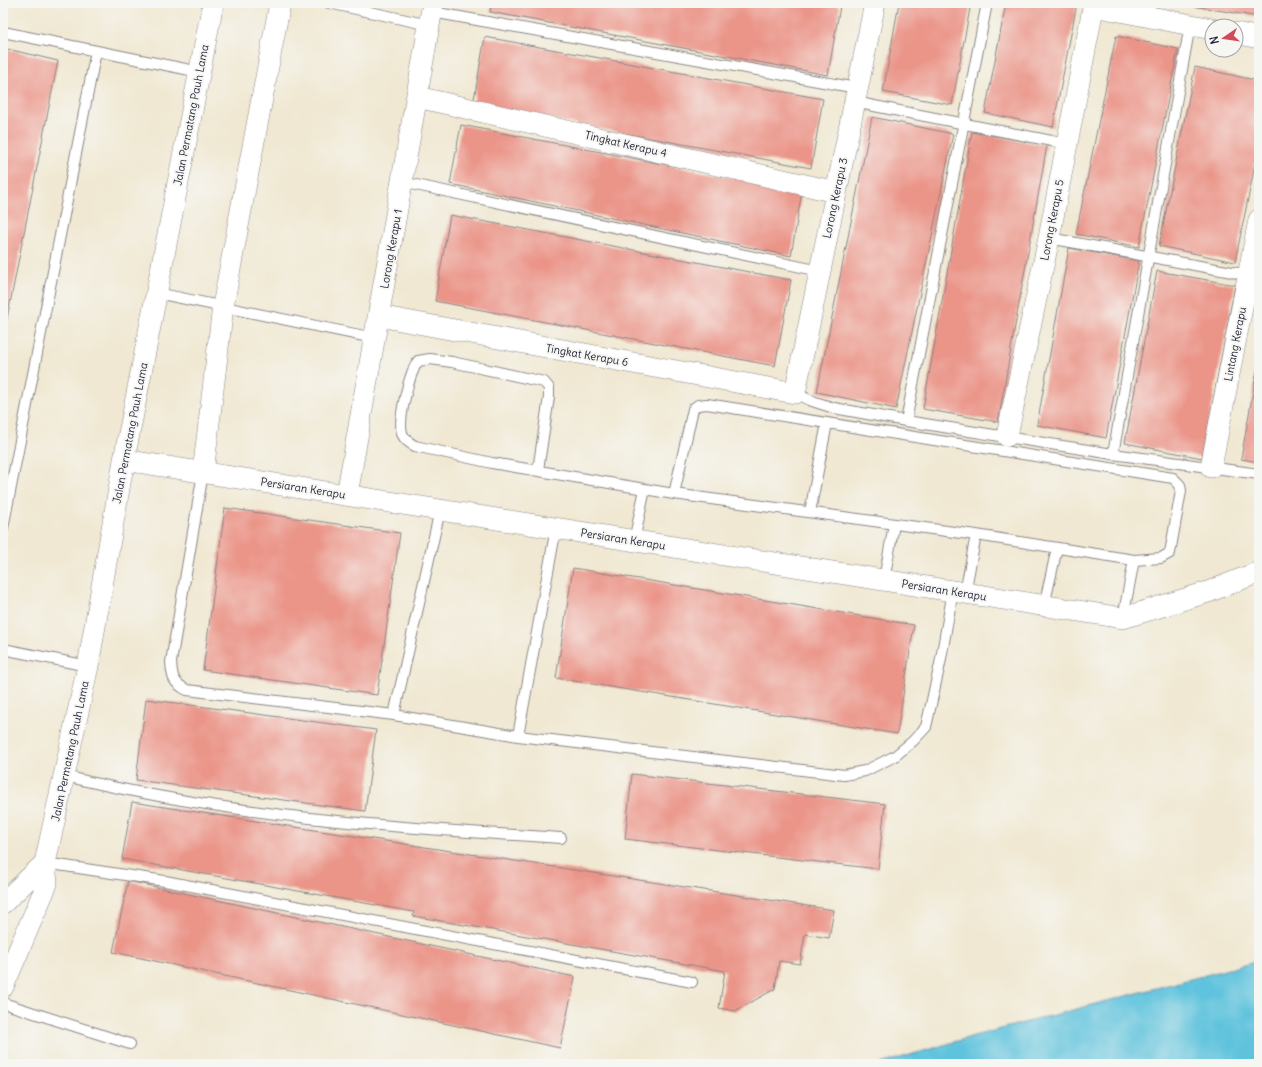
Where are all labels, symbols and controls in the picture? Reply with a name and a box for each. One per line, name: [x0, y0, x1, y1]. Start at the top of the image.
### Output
north arrow: [1204, 18, 1244, 58]
text: N: [1207, 35, 1222, 46]
street label: Jalan Permatang Pauh Lama: [170, 43, 212, 187]
street label: Tingkat Kerapu 4: [584, 128, 668, 160]
street label: Lorong Kerapu 3: [820, 156, 850, 240]
street label: Lorong Kerapu 5: [1037, 178, 1067, 262]
street label: Lorong Kerapu 1: [377, 208, 405, 290]
street label: Lintang Kerapu: [1221, 305, 1249, 382]
street label: Tingkat Kerapu 6: [545, 341, 629, 369]
street label: Jalan Permatang Pauh Lama: [109, 361, 151, 505]
street label: Persiaran Kerapu: [260, 474, 347, 502]
street label: Persiaran Kerapu: [580, 525, 667, 553]
street label: Persiaran Kerapu: [901, 576, 988, 604]
street label: Jalan Permatang Pauh Lama: [48, 679, 92, 823]

